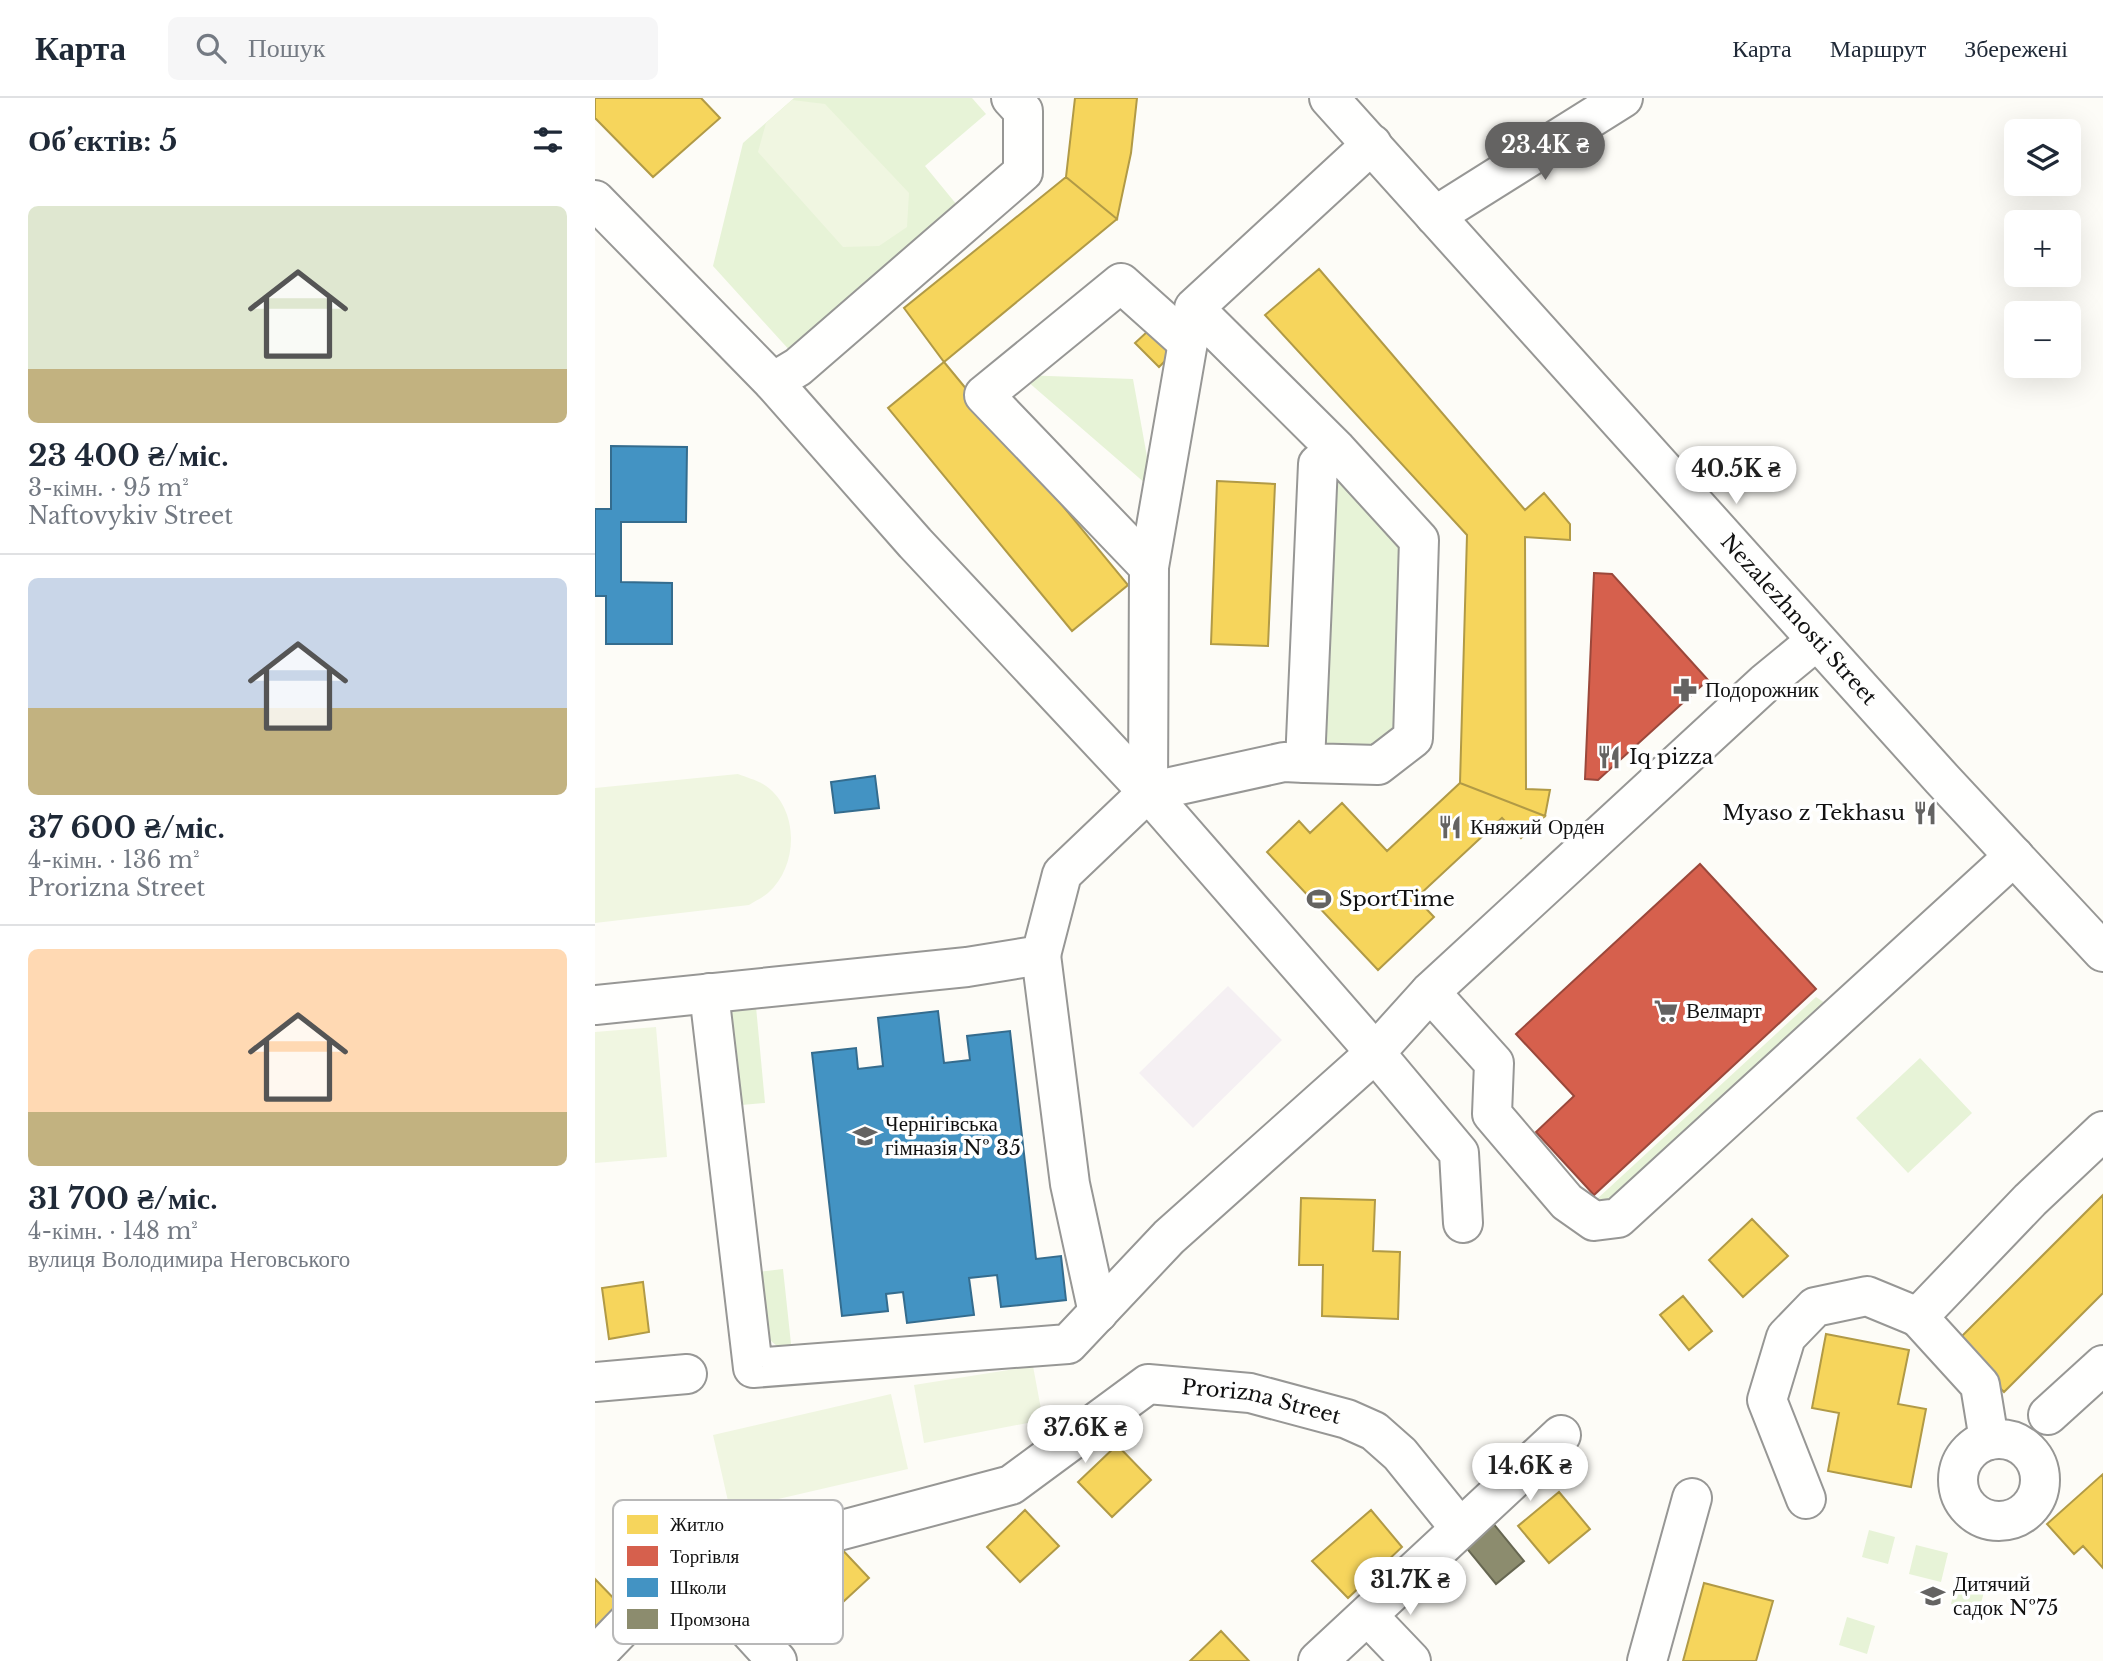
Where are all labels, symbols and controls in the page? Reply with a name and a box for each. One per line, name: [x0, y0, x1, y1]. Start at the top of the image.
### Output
search box: [168, 17, 658, 80]
text: Карта: [35, 28, 126, 69]
icon: search: [192, 29, 230, 67]
text: Пошук: [248, 32, 325, 64]
text: Карта: [1732, 34, 1792, 63]
text: Маршрут: [1830, 34, 1926, 63]
text: Збережені: [1964, 34, 2068, 63]
map controls: [2004, 119, 2081, 378]
button: layers: [2004, 119, 2081, 196]
icon: filters: [529, 121, 567, 159]
text: Об’єктів: 5: [28, 122, 177, 159]
pin: 23.4K ₴: [1480, 122, 1610, 182]
text: 23.4K ₴: [1501, 131, 1589, 159]
button: +: [2004, 210, 2081, 287]
icon: home: [235, 251, 361, 377]
button: −: [2004, 301, 2081, 378]
text: 23 400 ₴/міс.: [28, 437, 229, 474]
pin: 40.5K ₴: [1671, 446, 1801, 506]
text: 40.5K ₴: [1691, 455, 1781, 483]
text: 3-кімн. · 95 m²: [28, 474, 189, 502]
text: Naftovykiv Street: [28, 502, 233, 530]
street label: Nezalezhnosti Street: [1715, 529, 1882, 711]
icon: home: [235, 623, 361, 749]
pharmacy icon: Подорожник: [1671, 676, 1699, 704]
place label: Подорожник: [1705, 677, 1820, 703]
restaurant icon: Iq pizza: [1595, 743, 1623, 771]
place label: Iq pizza: [1629, 744, 1714, 770]
restaurant icon: Myaso z Tekhasu: [1911, 799, 1939, 827]
place label: Myaso z Tekhasu: [1722, 800, 1905, 826]
text: 37 600 ₴/міс.: [28, 809, 225, 846]
restaurant icon: Княжий Орден: [1436, 813, 1464, 841]
place label: Княжий Орден: [1470, 814, 1605, 840]
text: 4-кімн. · 136 m²: [28, 846, 199, 874]
text: Prorizna Street: [28, 874, 205, 902]
sports icon: SportTime: [1305, 885, 1333, 913]
place label: SportTime: [1339, 886, 1455, 912]
icon: home: [235, 994, 361, 1120]
supermarket icon: Велмарт: [1652, 997, 1680, 1025]
place label: Велмарт: [1686, 998, 1762, 1024]
place label: Чернігівська гімназія № 35: [885, 1111, 1021, 1161]
school or university icon: Чернігівська гімназія № 35: [851, 1122, 879, 1150]
text: 31 700 ₴/міс.: [28, 1180, 218, 1217]
text: 4-кімн. · 148 m²: [28, 1217, 198, 1245]
text: вулиця Володимира Неговського: [28, 1245, 350, 1273]
street label: Prorizna Street: [1181, 1374, 1344, 1430]
pin: 37.6K ₴: [1020, 1406, 1150, 1465]
text: 37.6K ₴: [1043, 1414, 1127, 1442]
pin: 14.6K ₴: [1465, 1444, 1595, 1503]
text: 14.6K ₴: [1488, 1452, 1572, 1480]
legend: [613, 1500, 843, 1644]
text: Житло: [670, 1513, 724, 1536]
text: Торгівля: [670, 1545, 739, 1568]
pin: 31.7K ₴: [1345, 1558, 1475, 1617]
text: 31.7K ₴: [1370, 1566, 1450, 1594]
place label: Дитячий садок №75: [1953, 1571, 2058, 1621]
text: Школи: [670, 1576, 726, 1599]
school or university icon: Дитячий садок №75: [1919, 1582, 1947, 1610]
text: Промзона: [670, 1608, 750, 1631]

